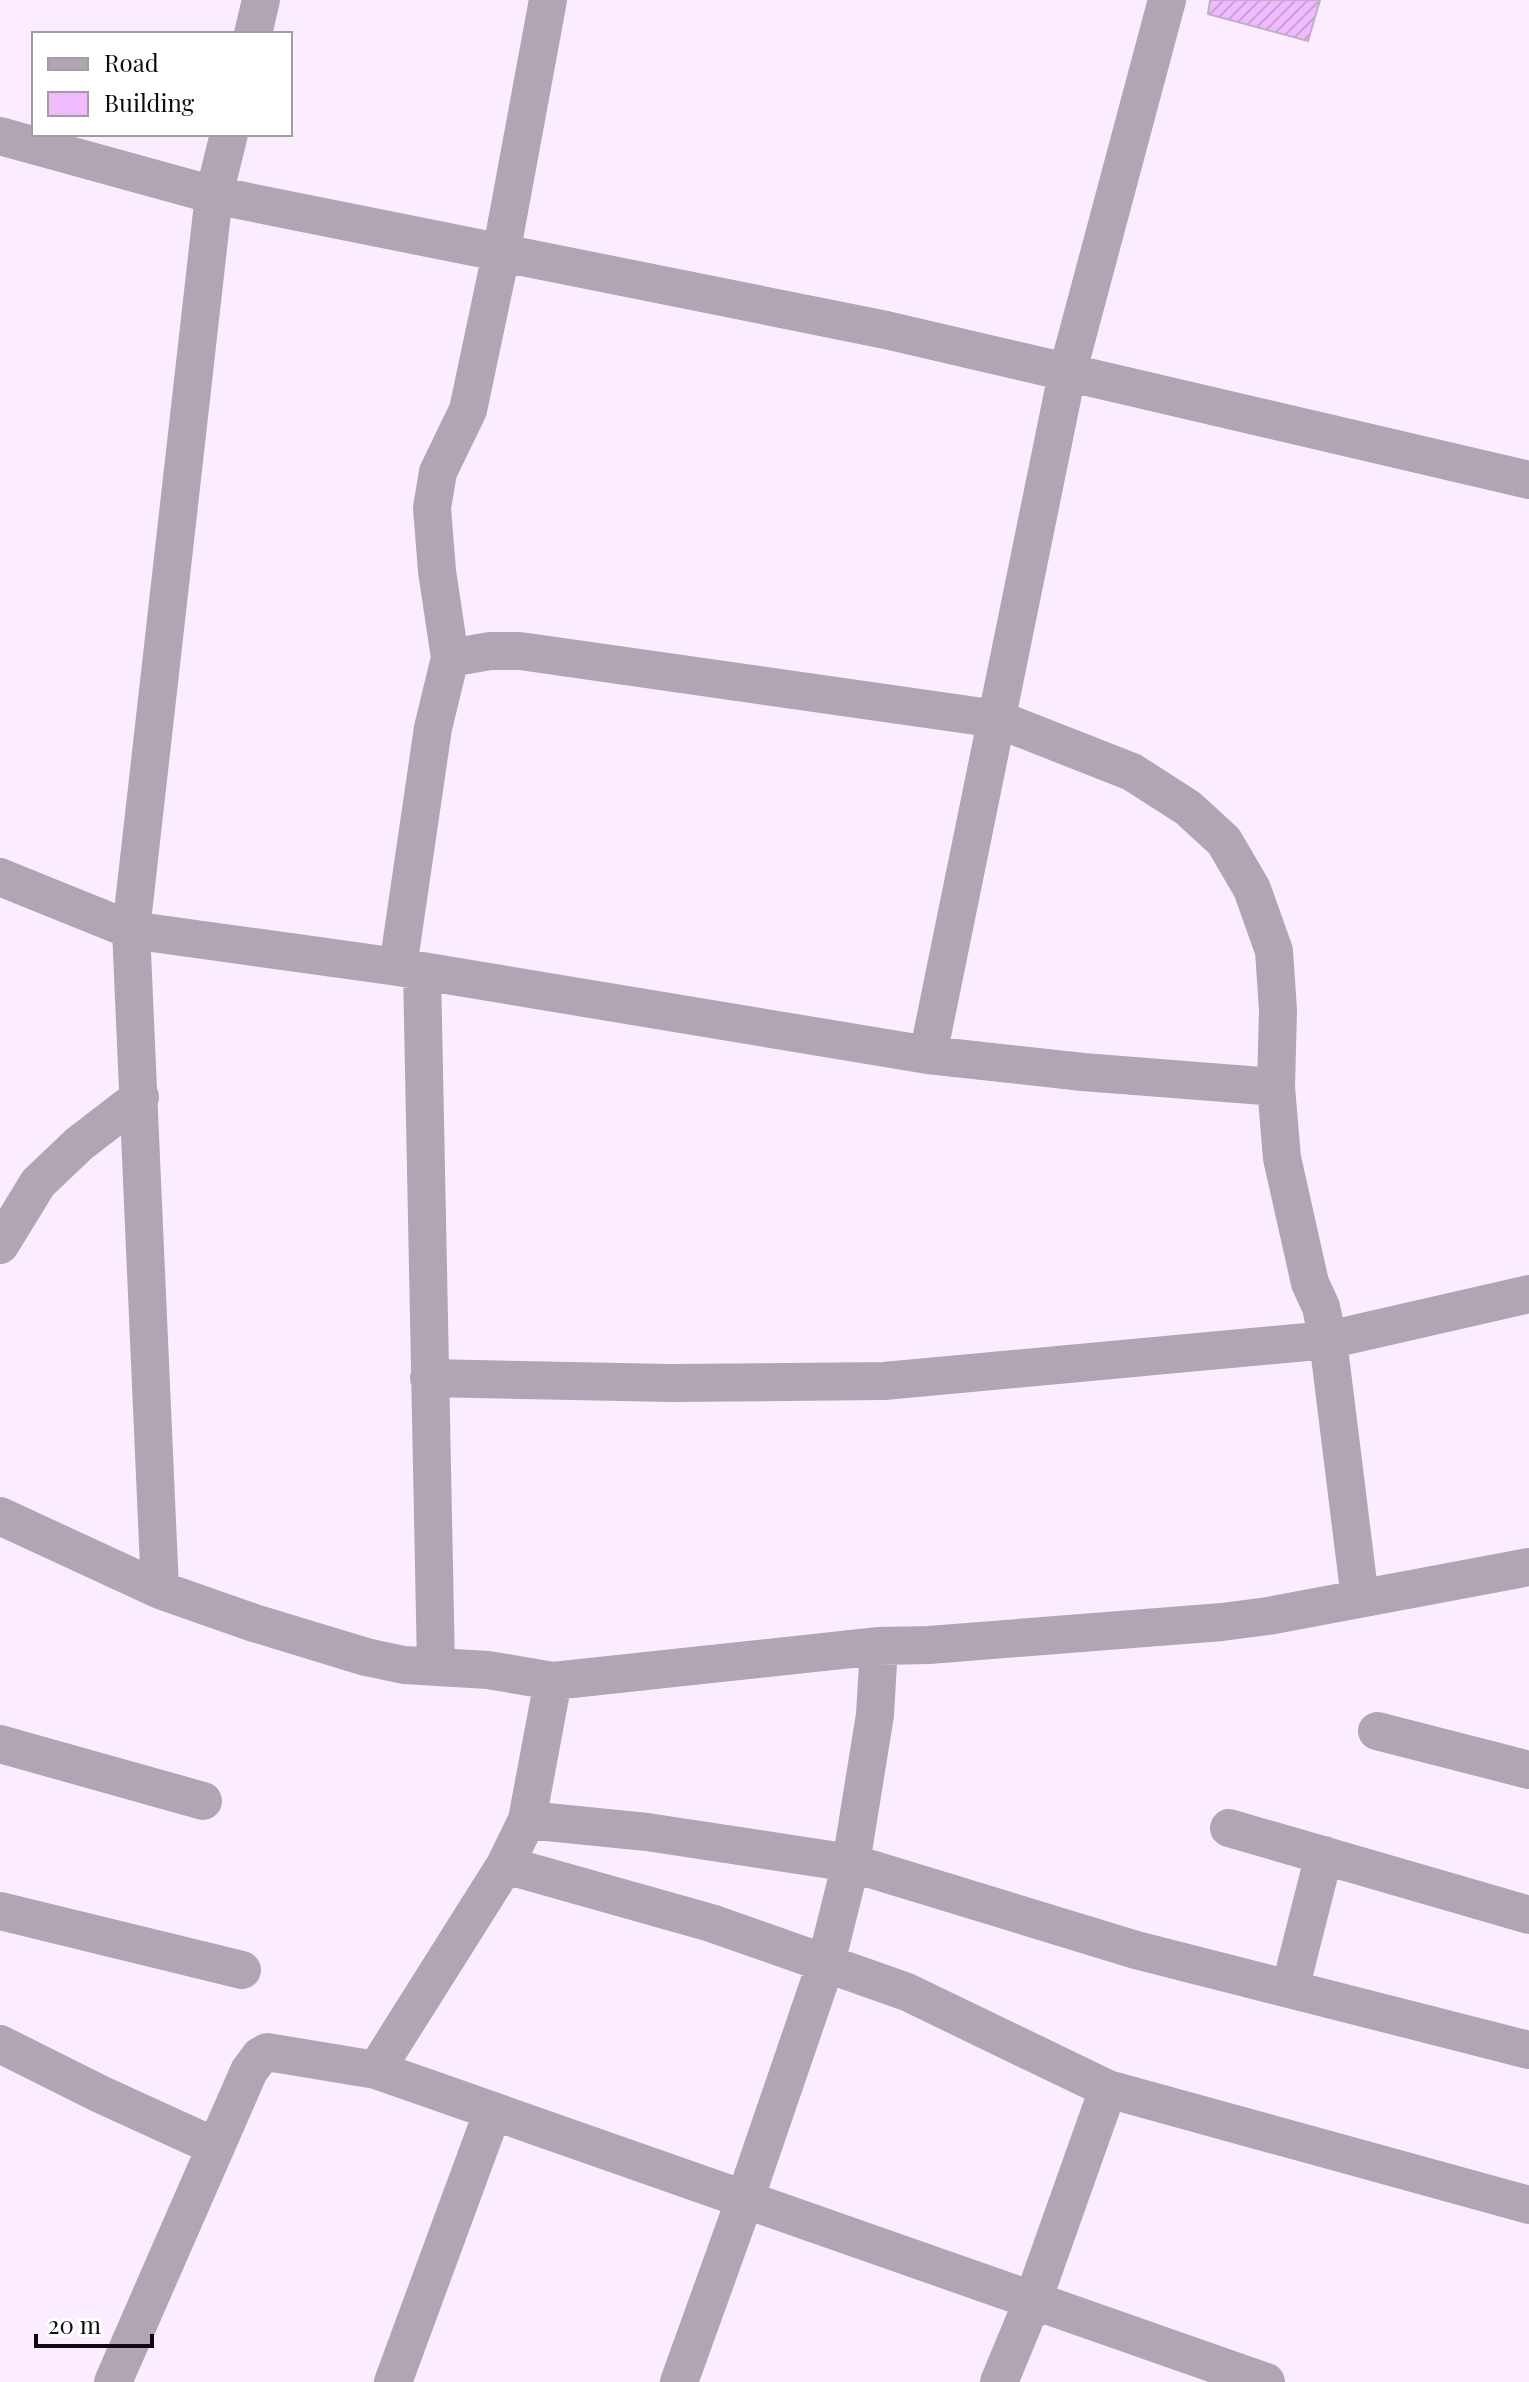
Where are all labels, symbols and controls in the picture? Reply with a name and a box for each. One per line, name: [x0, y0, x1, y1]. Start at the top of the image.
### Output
legend: [32, 32, 292, 136]
text: Road: [104, 46, 159, 78]
text: Building: [104, 86, 195, 118]
scale bar: [36, 2298, 152, 2348]
text: 20 m: [48, 2308, 101, 2340]

